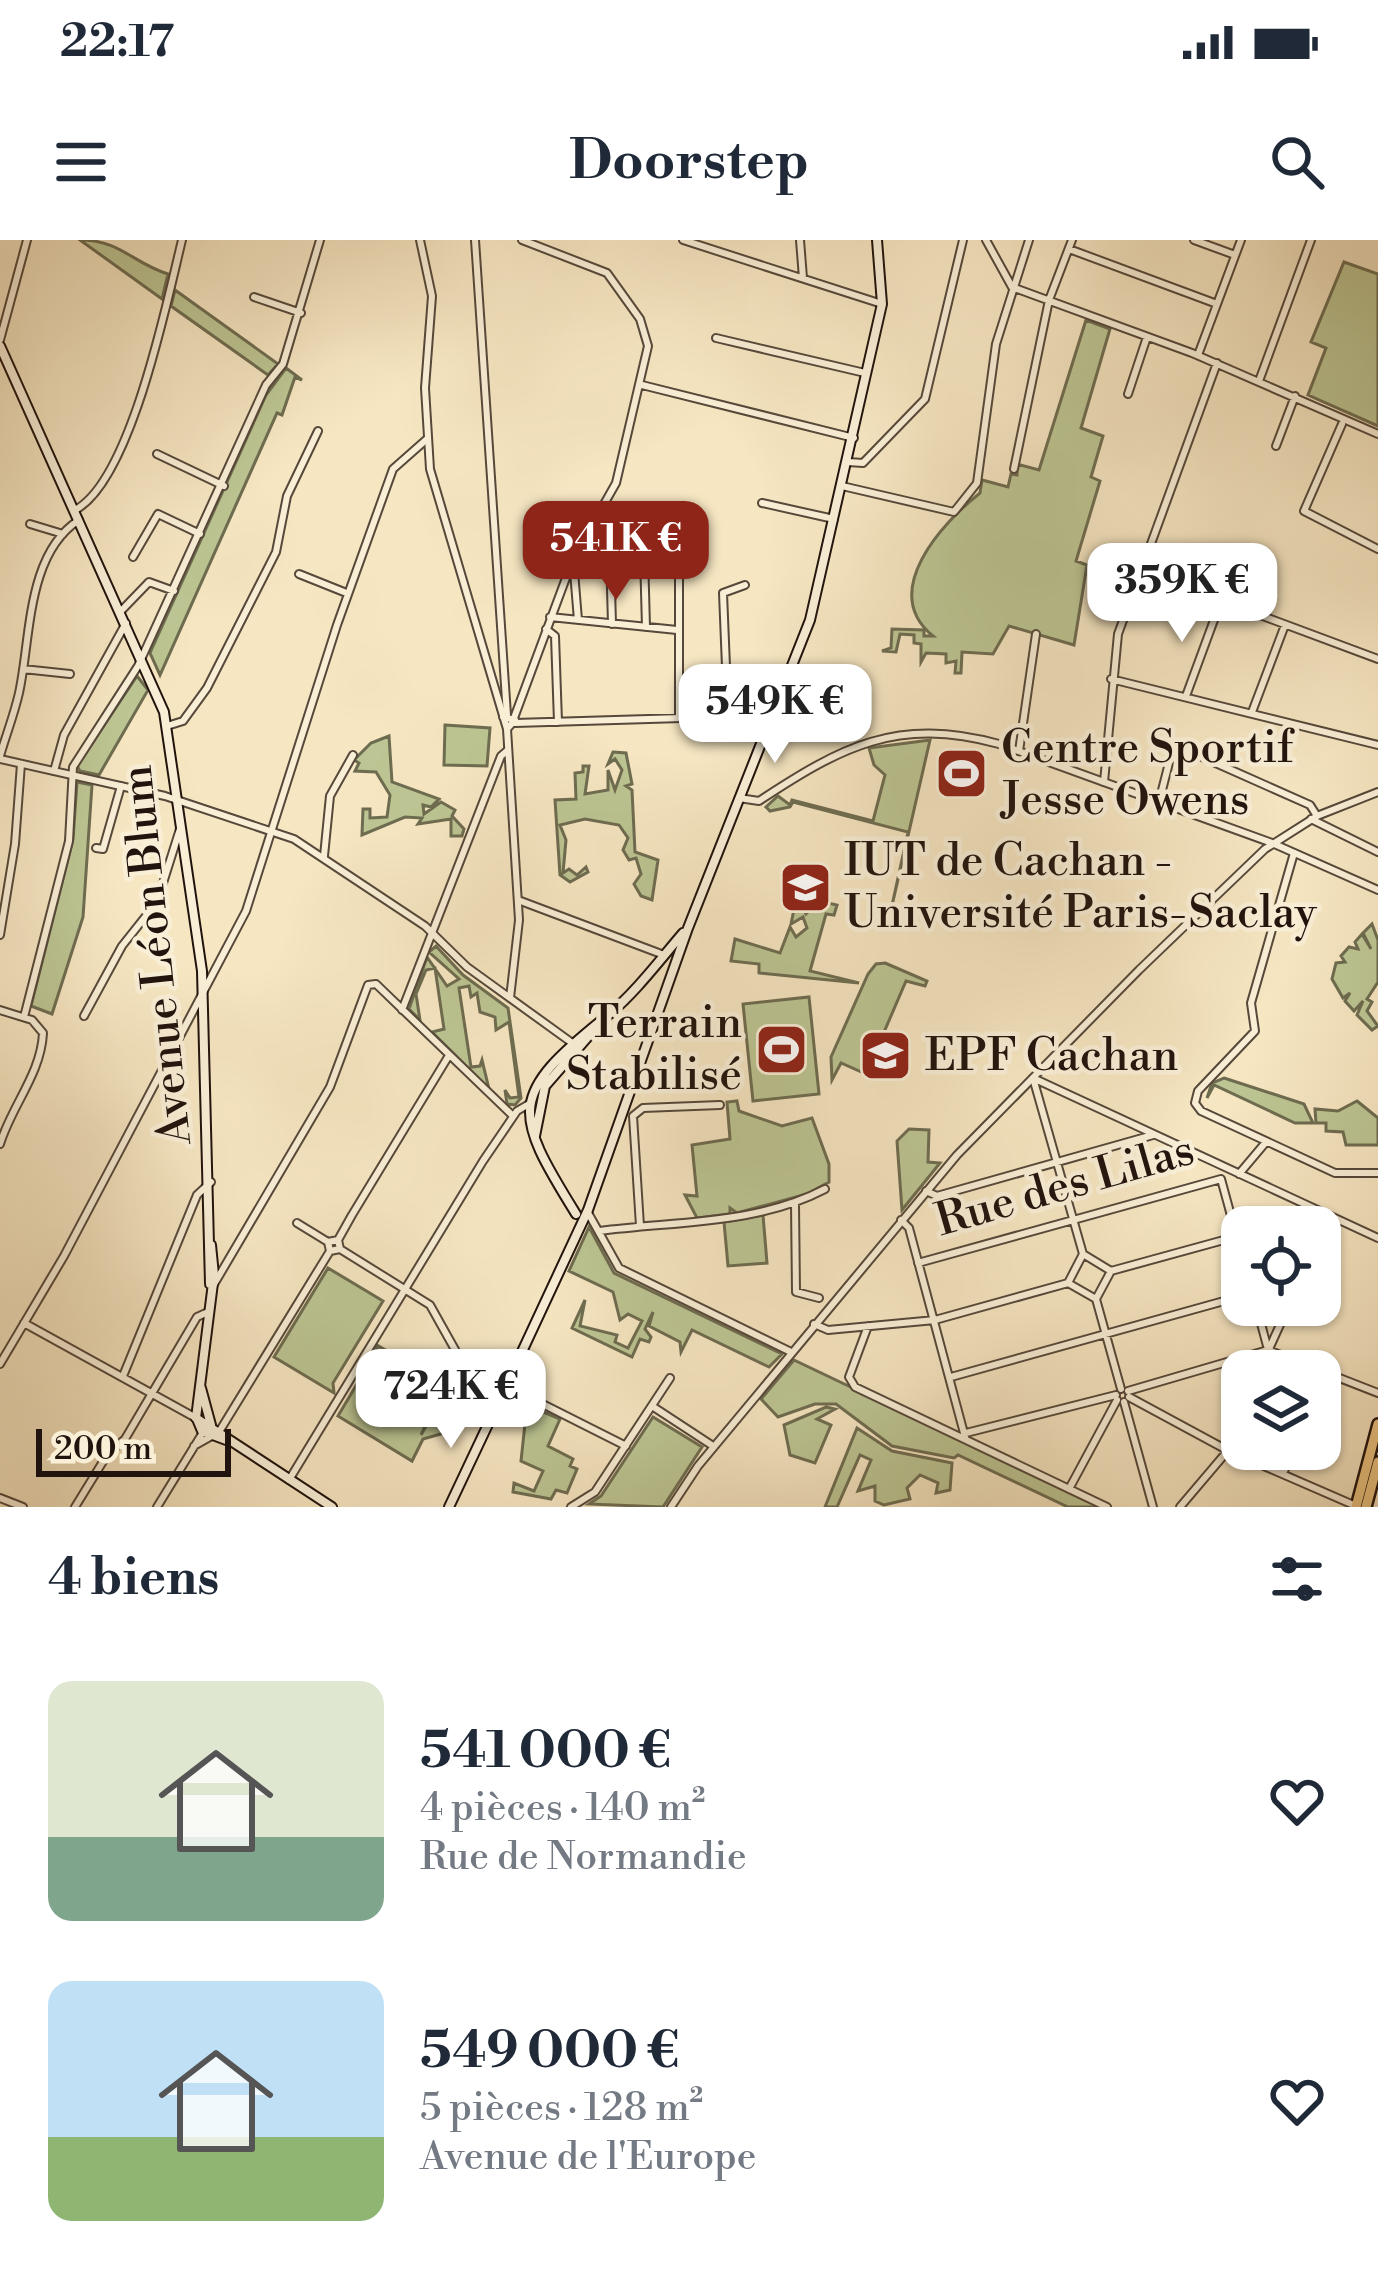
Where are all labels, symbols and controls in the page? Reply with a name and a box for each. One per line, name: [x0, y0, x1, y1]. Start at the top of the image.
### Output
text: 22:17: [60, 14, 174, 71]
text: Doorstep: [569, 128, 809, 196]
icon: menu: [48, 129, 114, 195]
icon: search: [1264, 129, 1330, 195]
pin: 541K €: [518, 501, 714, 603]
text: 541K €: [550, 515, 682, 564]
pin: 359K €: [1084, 543, 1280, 645]
text: 359K €: [1114, 557, 1250, 606]
pin: 549K €: [677, 664, 873, 766]
text: 549K €: [706, 678, 844, 727]
place label: Centre Sportif Jesse Owens: [999, 720, 1295, 829]
sports icon: Centre Sportif Jesse Owens: [934, 746, 990, 802]
street label: Avenue Léon Blum: [109, 762, 205, 1149]
place label: IUT de Cachan - Université Paris-Saclay: [844, 833, 1318, 942]
school or university icon: IUT de Cachan - Université Paris-Saclay: [777, 859, 833, 915]
place label: Terrain Stabilisé: [566, 995, 742, 1104]
sports icon: Terrain Stabilisé: [753, 1021, 809, 1077]
school or university icon: EPF Cachan: [858, 1028, 914, 1084]
place label: EPF Cachan: [925, 1028, 1178, 1085]
street label: Rue des Lilas: [929, 1122, 1201, 1250]
map controls: [1221, 1206, 1341, 1470]
button: locate: [1221, 1206, 1341, 1326]
pin: 724K €: [353, 1349, 549, 1451]
button: layers: [1221, 1350, 1341, 1470]
text: 724K €: [383, 1363, 519, 1412]
scale bar: [36, 1423, 231, 1476]
text: 200 m: [54, 1429, 152, 1470]
icon: filters: [1264, 1546, 1330, 1612]
text: 4 biens: [48, 1547, 219, 1611]
text: 541 000 €: [420, 1720, 671, 1784]
icon: home: [144, 1729, 288, 1873]
icon: heart: [1264, 1768, 1330, 1834]
text: 4 pièces · 140 m²: [420, 1784, 706, 1833]
text: Rue de Normandie: [420, 1833, 747, 1882]
text: 549 000 €: [420, 2020, 680, 2084]
icon: home: [144, 2029, 288, 2173]
icon: heart: [1264, 2068, 1330, 2134]
text: 5 pièces · 128 m²: [420, 2084, 703, 2133]
text: Avenue de l'Europe: [420, 2133, 756, 2182]

